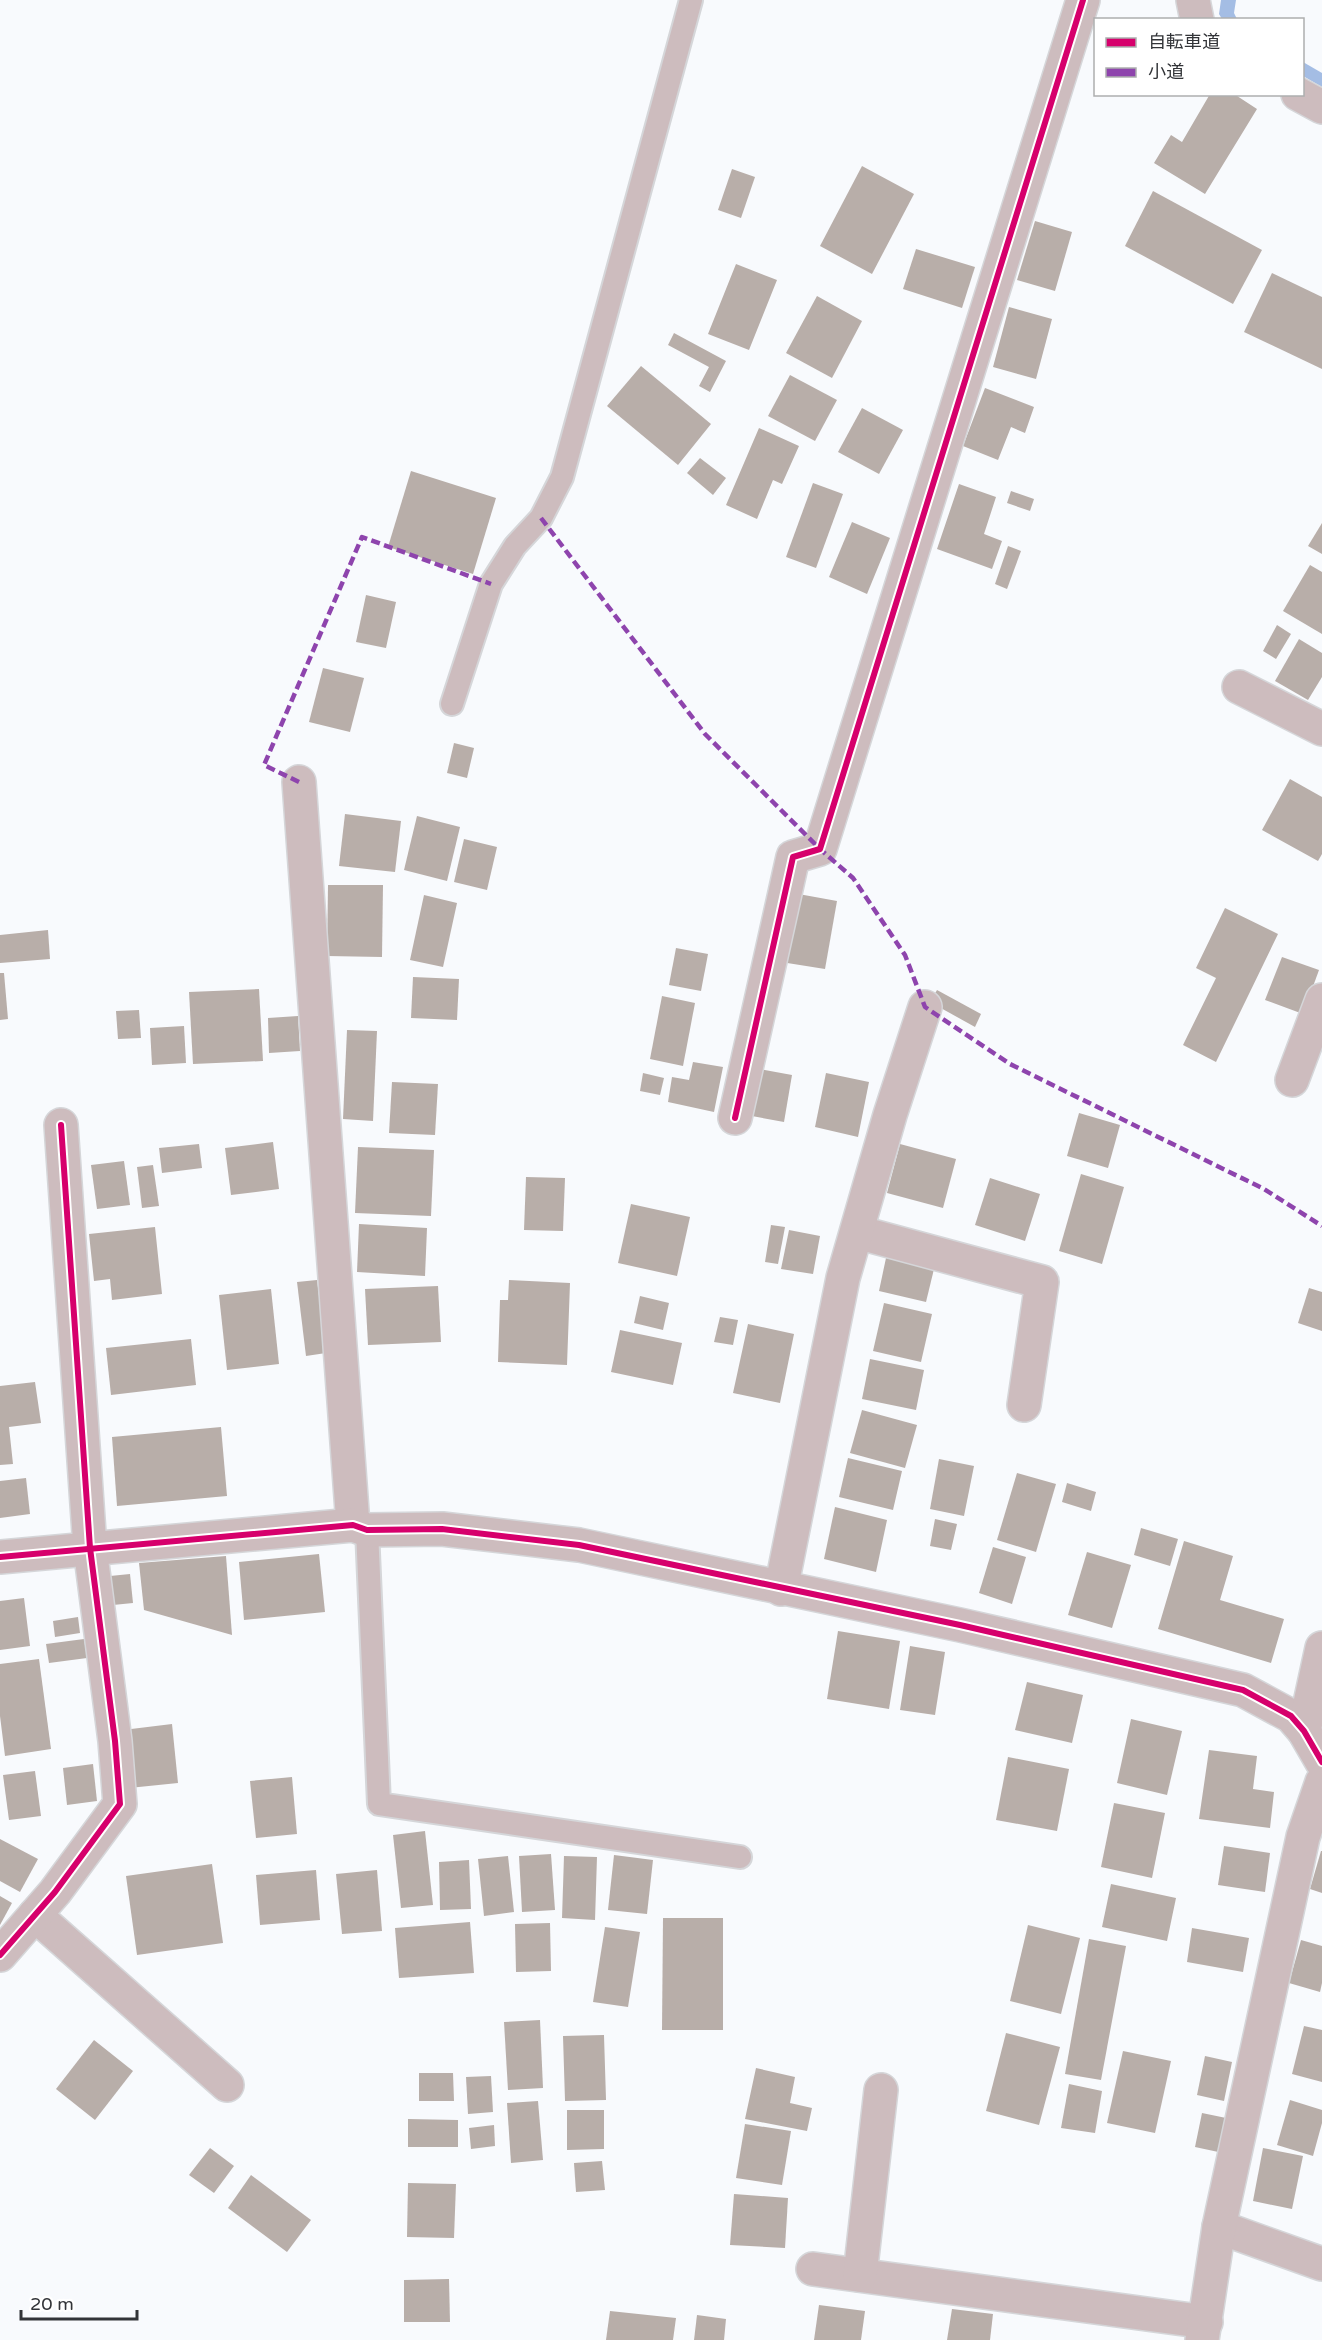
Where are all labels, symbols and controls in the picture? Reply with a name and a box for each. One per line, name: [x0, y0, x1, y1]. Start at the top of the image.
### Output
legend: [1094, 18, 1304, 96]
text: 自転車道: [1148, 31, 1220, 53]
text: 小道: [1148, 61, 1184, 83]
scale bar: [21, 2283, 136, 2321]
text: 20 m: [30, 2293, 74, 2315]

